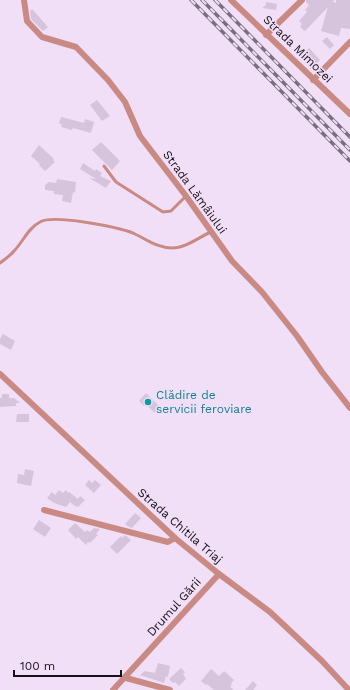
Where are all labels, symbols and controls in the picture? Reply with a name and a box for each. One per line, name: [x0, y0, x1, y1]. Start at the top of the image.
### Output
street label: Strada Mimozei: [260, 12, 336, 86]
street label: Strada Lămâiului: [160, 148, 230, 236]
place label: Clădire de servicii feroviare: [156, 388, 252, 416]
marker: Clădire de servicii feroviare: [143, 397, 153, 407]
street label: Strada Chitila Triaj: [135, 485, 225, 567]
street label: Drumul Gării: [144, 575, 204, 639]
scale bar: [14, 652, 121, 678]
text: 100 m: [20, 659, 55, 673]

